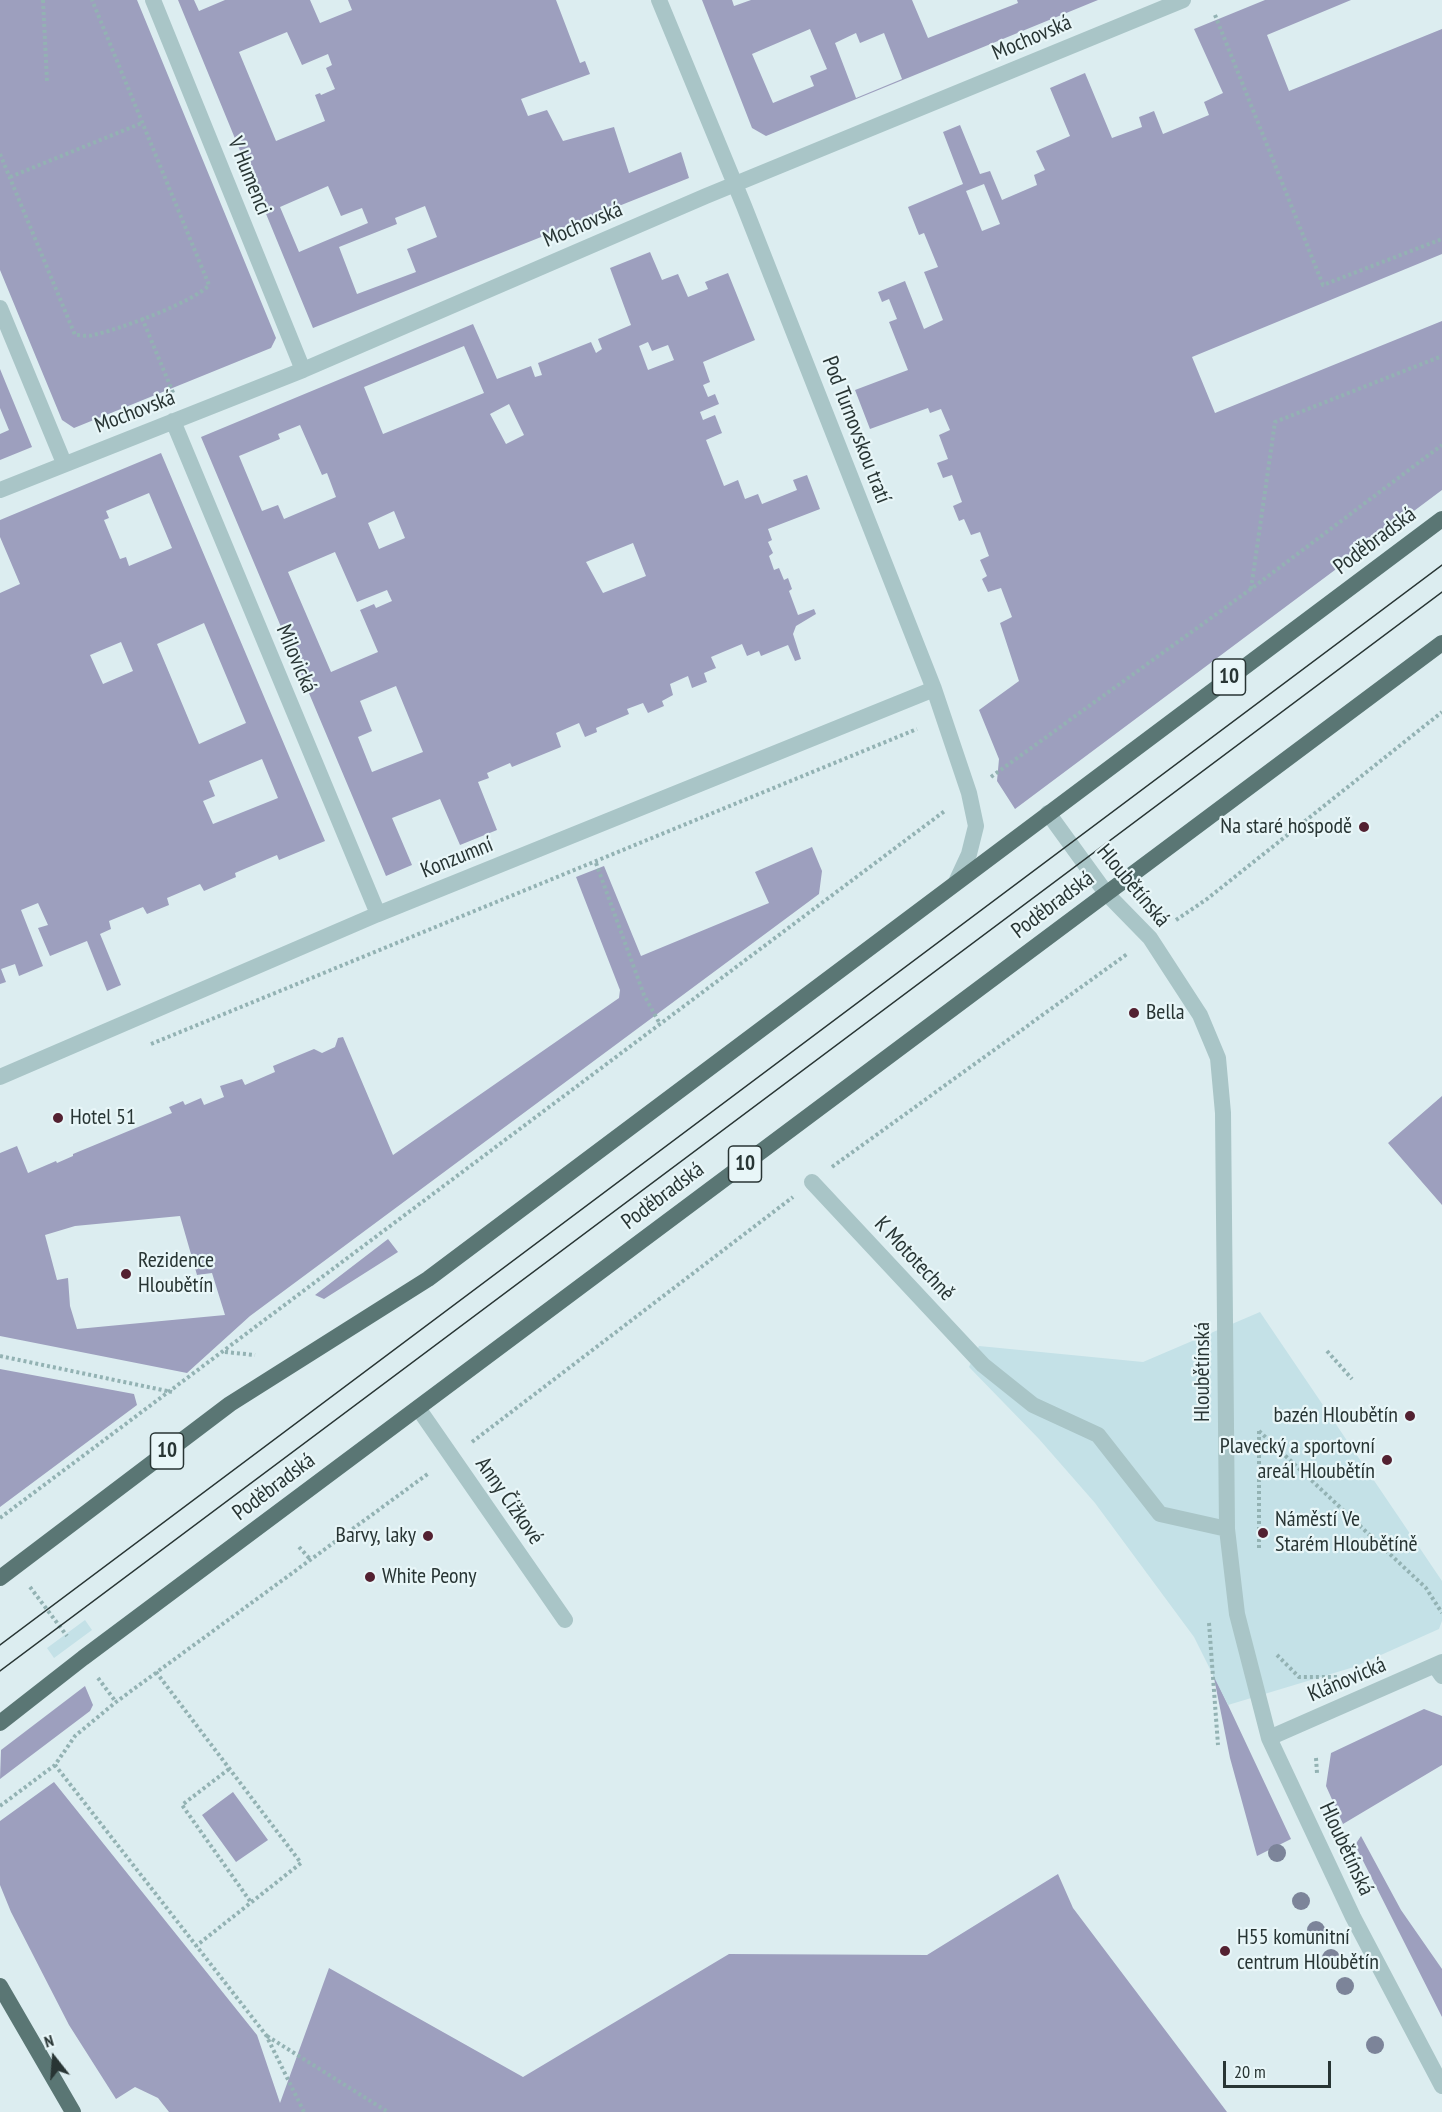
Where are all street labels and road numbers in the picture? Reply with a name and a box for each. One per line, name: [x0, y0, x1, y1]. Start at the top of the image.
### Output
street label: Mochovská: [988, 10, 1076, 66]
street label: V Humenci: [221, 133, 277, 219]
street label: Mochovská: [539, 197, 627, 253]
street label: Pod Turnovskou tratí: [816, 353, 896, 507]
street label: Mochovská: [91, 385, 179, 439]
street label: Poděbradská: [1329, 502, 1421, 580]
street label: Milovická: [270, 621, 322, 697]
road number: 10: [1212, 659, 1246, 695]
street label: Konzumní: [417, 832, 497, 884]
street label: Hloubětínská: [1091, 839, 1175, 933]
street label: Poděbradská: [1007, 866, 1099, 944]
road number: 10: [728, 1146, 762, 1182]
street label: Poděbradská: [617, 1157, 709, 1235]
street label: K Mototechně: [868, 1211, 960, 1307]
street label: Hloubětínská: [1190, 1322, 1216, 1422]
road number: 10: [150, 1433, 184, 1469]
street label: Poděbradská: [228, 1448, 320, 1526]
street label: Anny Čížkové: [469, 1452, 549, 1550]
street label: Klánovická: [1304, 1652, 1390, 1708]
street label: Hloubětínská: [1313, 1798, 1379, 1900]

